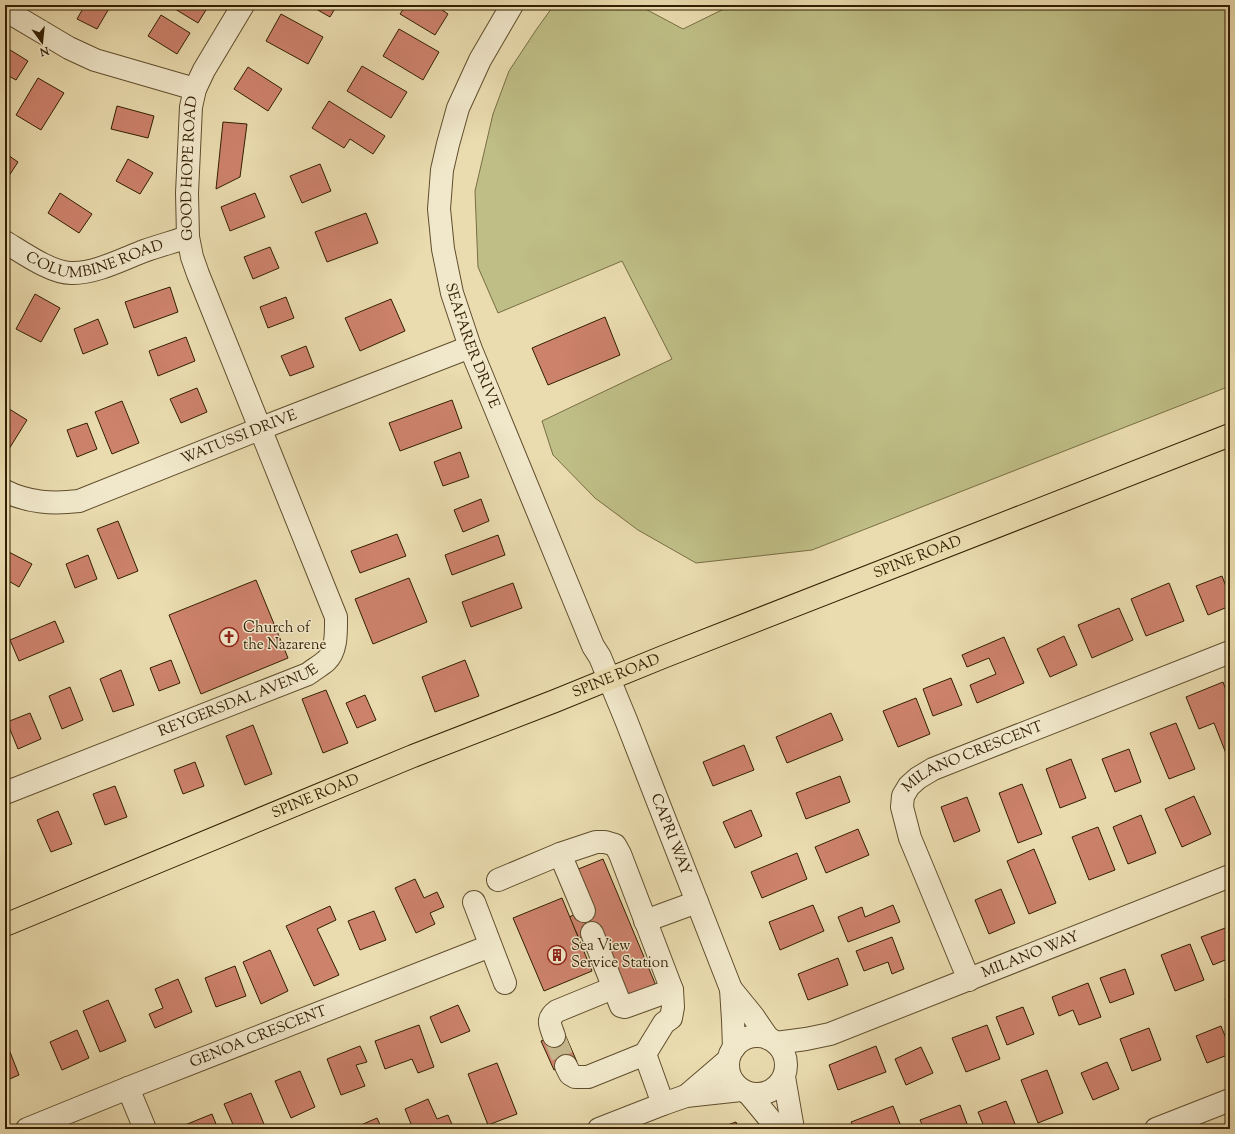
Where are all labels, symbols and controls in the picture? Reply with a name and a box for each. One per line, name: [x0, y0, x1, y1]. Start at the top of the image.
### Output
north arrow: [22, 22, 62, 62]
text: N: [38, 42, 52, 60]
street label: GOOD HOPE ROAD: [176, 94, 204, 241]
street label: COLUMBINE ROAD: [21, 235, 166, 284]
street label: SEAFARER DRIVE: [440, 281, 505, 412]
street label: WATUSSI DRIVE: [178, 405, 300, 470]
street label: SPINE ROAD: [870, 531, 965, 584]
place label: Church of the Nazarene: [243, 618, 326, 656]
church icon: Church of the Nazarene: [218, 626, 240, 648]
street label: SPINE ROAD: [569, 649, 663, 703]
street label: REYGERSDAL AVENUE: [155, 659, 323, 742]
street label: MILANO CRESCENT: [898, 716, 1046, 798]
street label: SPINE ROAD: [268, 769, 363, 824]
street label: CAPRI WAY: [645, 790, 696, 879]
street label: MILANO WAY: [978, 926, 1082, 984]
place label: Sea View Service Station: [571, 936, 669, 974]
building icon: Sea View Service Station: [546, 944, 568, 966]
street label: GENOA CRESCENT: [187, 1000, 330, 1073]

